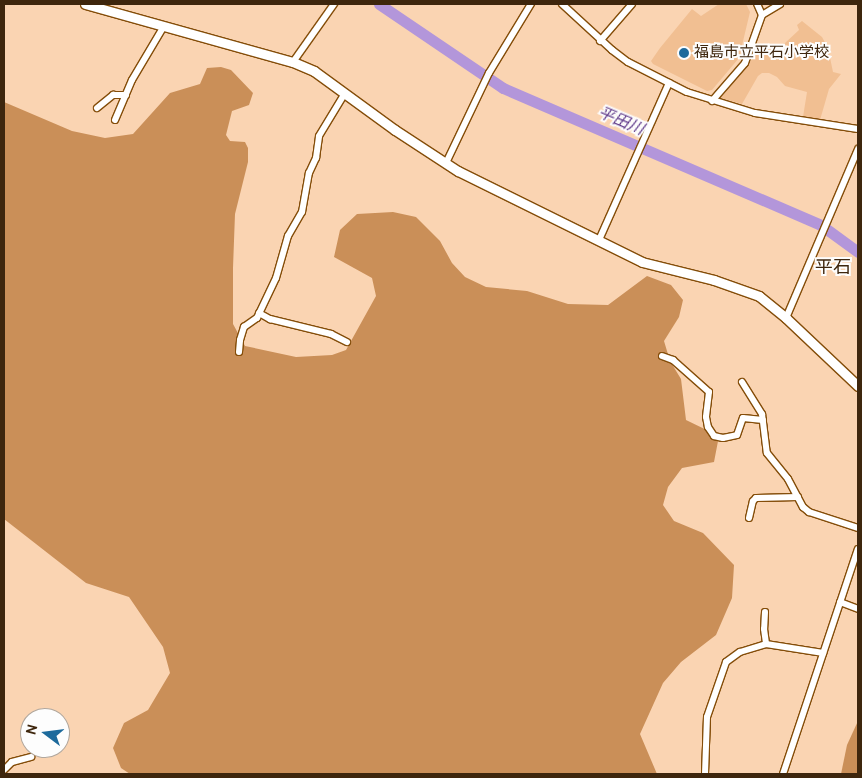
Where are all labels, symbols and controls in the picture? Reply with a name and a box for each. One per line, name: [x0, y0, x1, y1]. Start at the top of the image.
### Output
place label: 福島市立平石小学校: [694, 44, 829, 62]
marker: 福島市立平石小学校: [678, 47, 690, 59]
water label: 平田川: [595, 103, 647, 139]
district label: 平石: [815, 256, 851, 278]
north arrow: [20, 708, 70, 758]
text: N: [22, 722, 41, 736]

